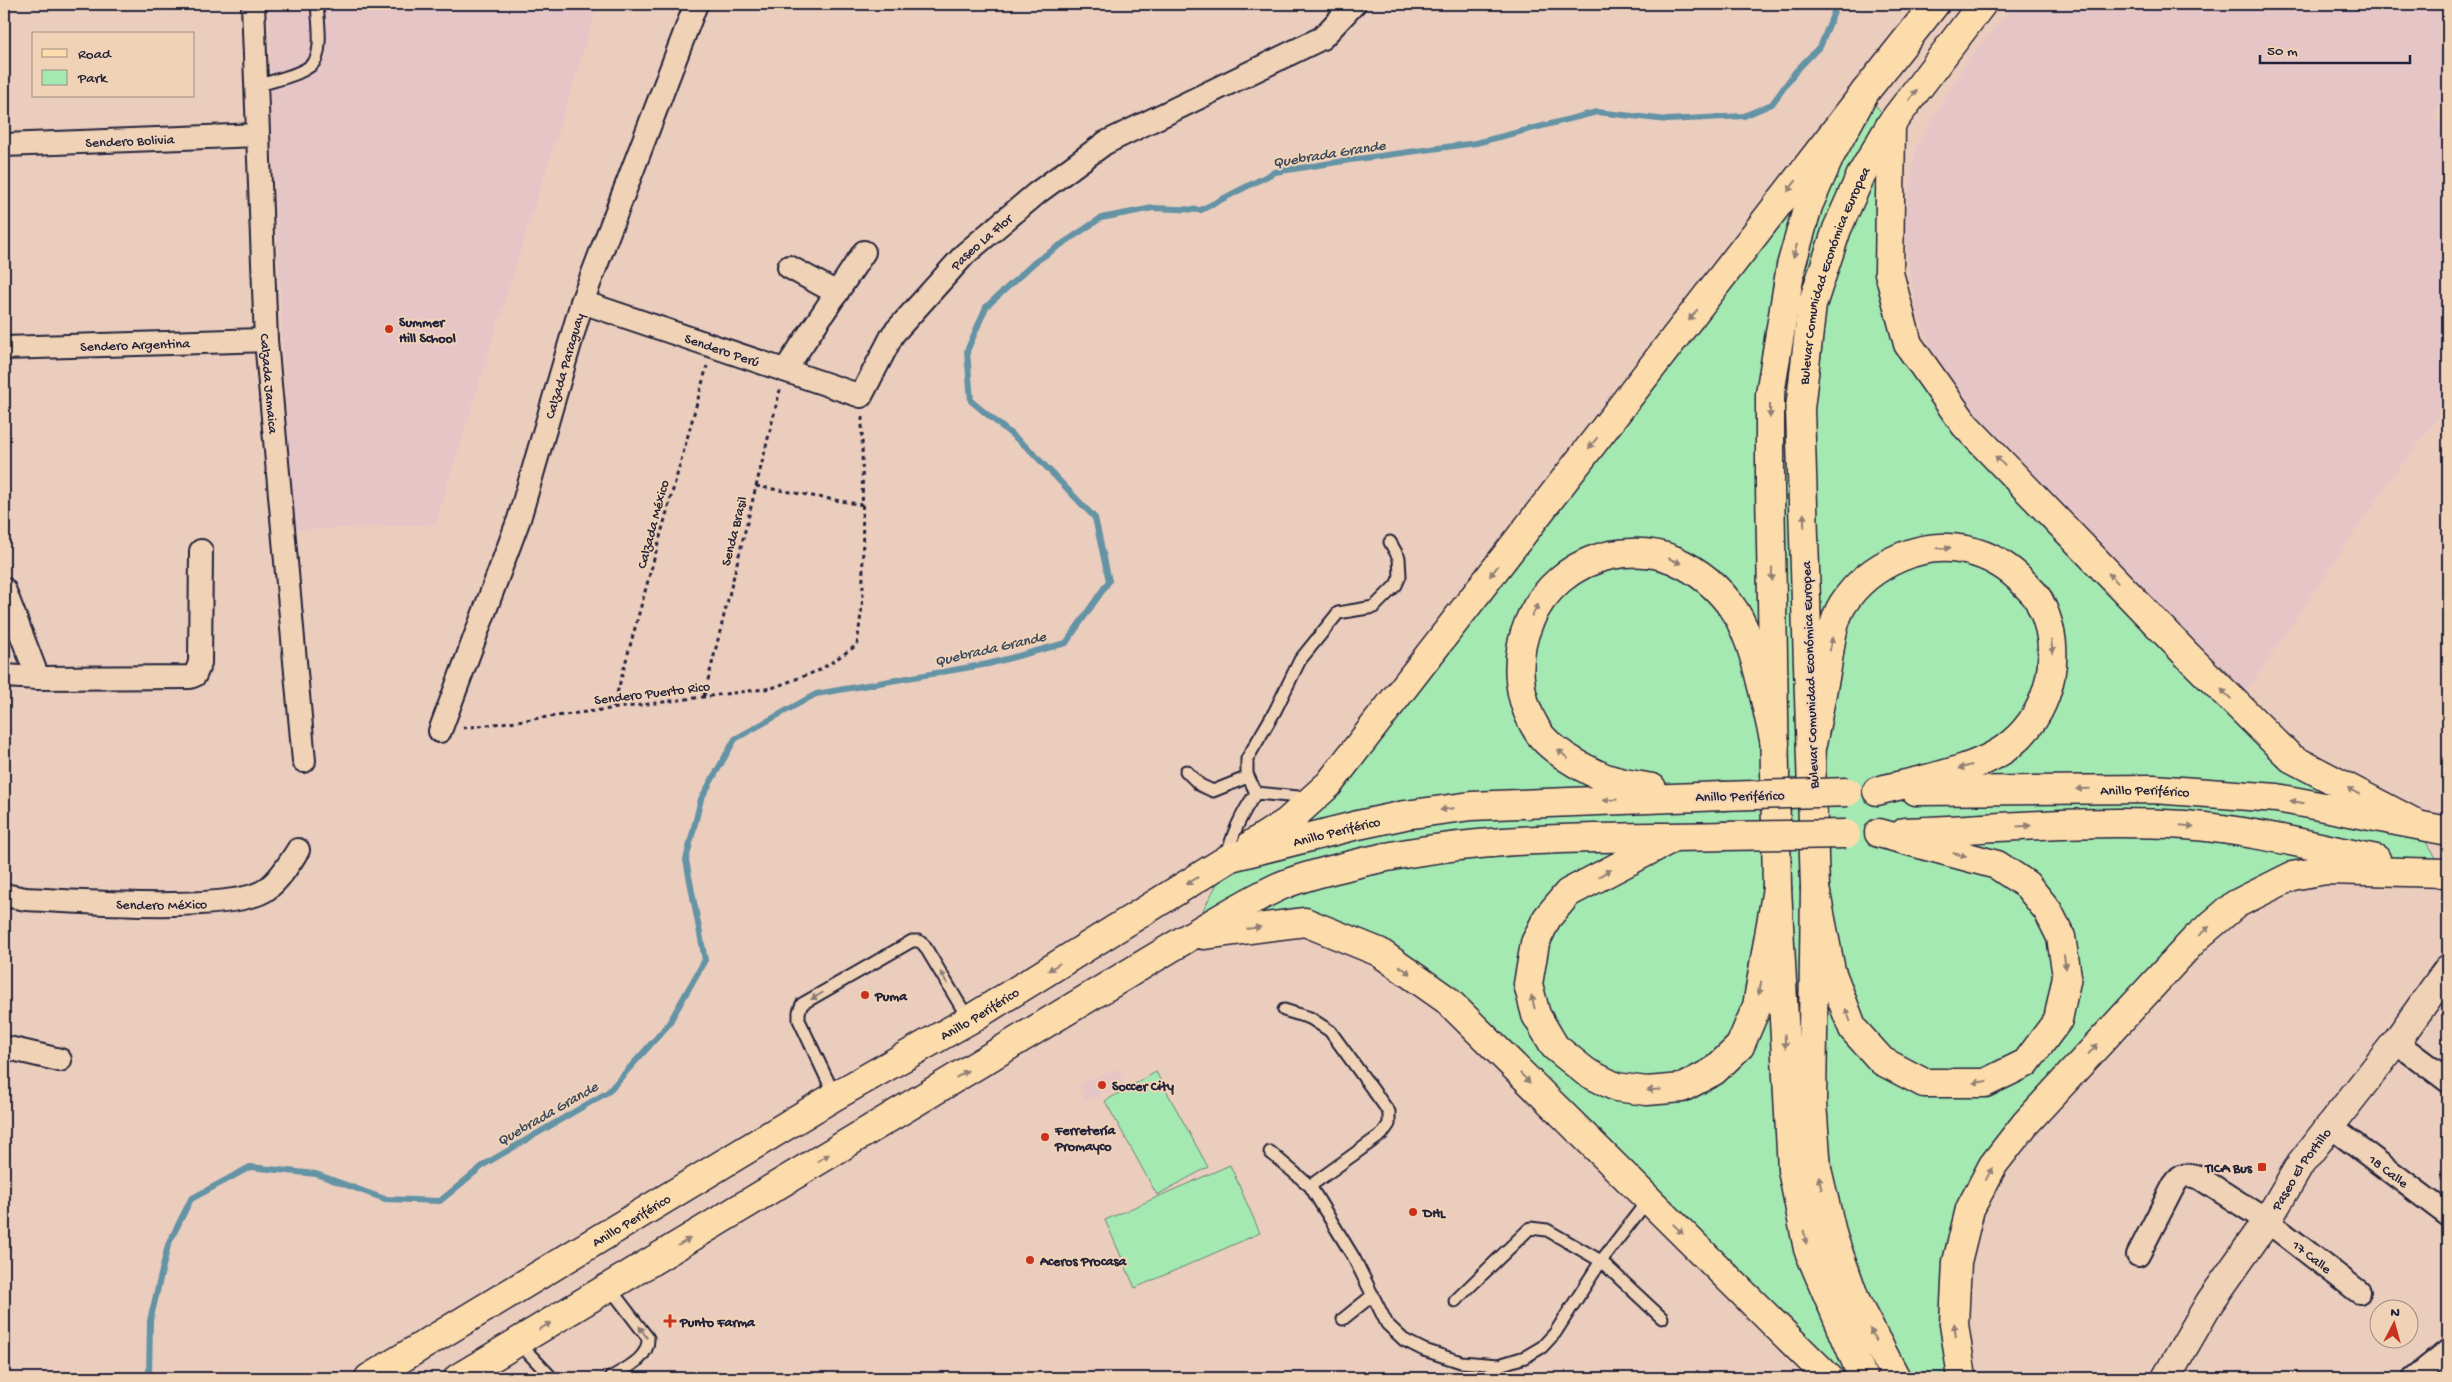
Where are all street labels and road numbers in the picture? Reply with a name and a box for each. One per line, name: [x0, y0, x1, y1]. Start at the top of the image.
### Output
street label: Sendero Bolivia: [85, 132, 176, 153]
street label: Bulevar Comunidad Económica Europea: [1797, 163, 1876, 387]
street label: Paseo La Flor: [948, 211, 1018, 276]
street label: Calzada Paraguay: [543, 311, 589, 421]
street label: Sendero Perú: [682, 331, 761, 372]
street label: Calzada Jamaica: [255, 333, 281, 436]
street label: Sendero Argentina: [80, 336, 191, 357]
street label: Calzada México: [634, 478, 674, 571]
street label: Senda Brasil: [719, 495, 752, 568]
street label: Bulevar Comunidad Económica Europea: [1799, 560, 1824, 790]
street label: Sendero Puerto Rico: [593, 679, 711, 710]
street label: Anillo Periférico: [2100, 783, 2190, 803]
street label: Anillo Periférico: [1695, 788, 1785, 807]
street label: Anillo Periférico: [1292, 814, 1382, 852]
street label: Sendero México: [116, 897, 208, 915]
street label: Anillo Periférico: [938, 985, 1023, 1046]
street label: Paseo El Portillo: [2268, 1126, 2336, 1215]
street label: 18 Calle: [2364, 1151, 2411, 1193]
street label: Anillo Periférico: [589, 1191, 675, 1252]
street label: 17 Calle: [2287, 1237, 2335, 1279]

